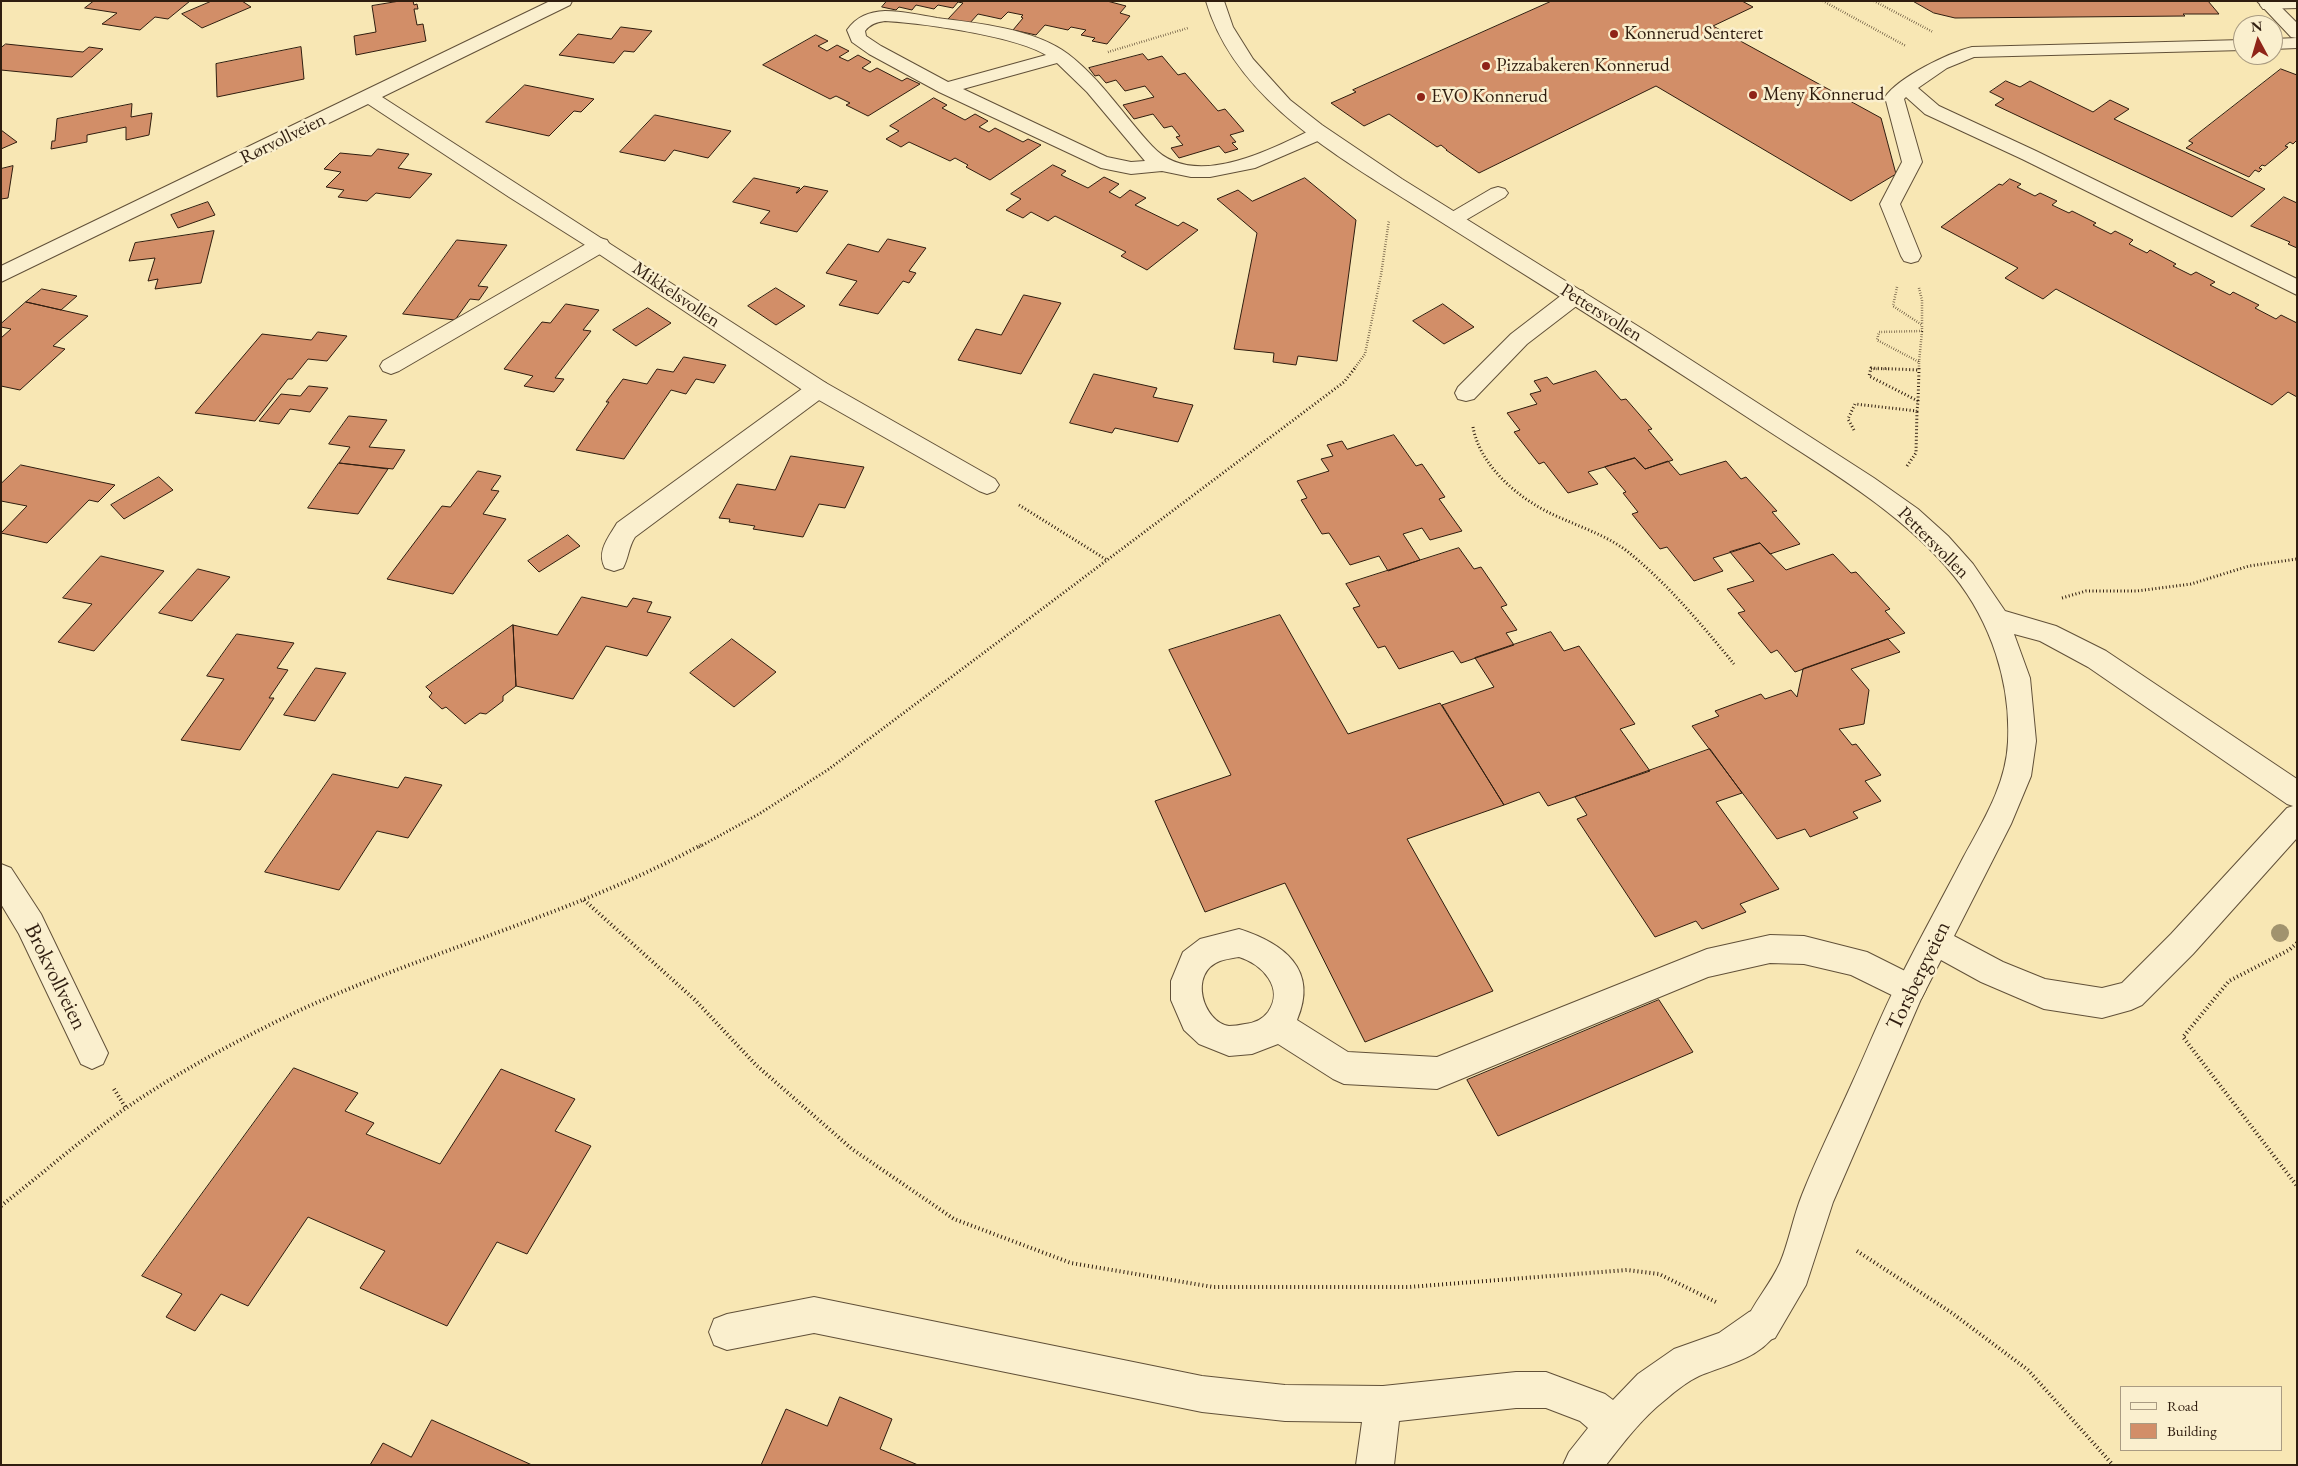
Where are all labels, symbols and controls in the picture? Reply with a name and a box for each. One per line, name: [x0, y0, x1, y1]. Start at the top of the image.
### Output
north arrow: [2233, 15, 2283, 65]
text: N: [2250, 17, 2263, 36]
place label: Konnerud Senteret: [1624, 23, 1763, 45]
marker: Konnerud Senteret: [1608, 28, 1620, 40]
place label: Pizzabakeren Konnerud: [1496, 55, 1670, 77]
marker: Pizzabakeren Konnerud: [1480, 60, 1492, 72]
place label: Meny Konnerud: [1763, 84, 1884, 106]
place label: EVO Konnerud: [1431, 86, 1548, 108]
marker: Meny Konnerud: [1747, 89, 1759, 101]
marker: EVO Konnerud: [1415, 91, 1427, 103]
street label: Rørvollveien: [236, 108, 330, 170]
street label: Mikkelsvollen: [628, 257, 724, 333]
street label: Pettersvollen: [1556, 279, 1646, 347]
street label: Pettersvollen: [1892, 502, 1974, 584]
street label: Torsbergveien: [1881, 917, 1957, 1035]
street label: Brokvollveien: [18, 920, 92, 1034]
legend: [2120, 1386, 2283, 1451]
text: Road: [2167, 1396, 2198, 1415]
text: Building: [2167, 1421, 2217, 1440]

